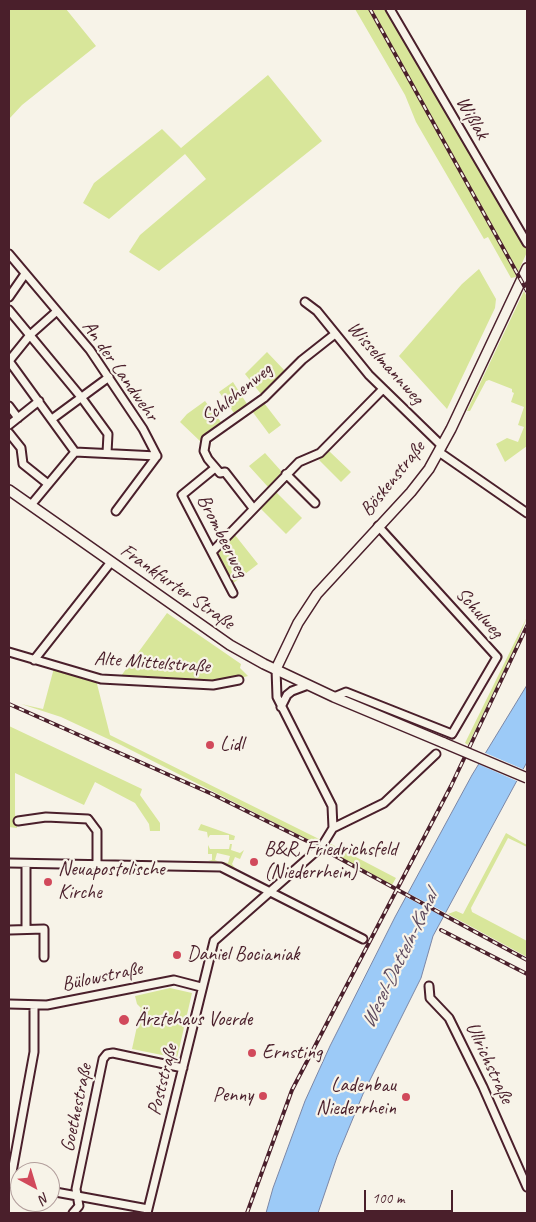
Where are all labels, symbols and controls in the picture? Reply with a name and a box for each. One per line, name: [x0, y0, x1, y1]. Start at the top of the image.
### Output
street label: Wißlak: [450, 92, 494, 144]
street label: An der Landwehr: [76, 316, 164, 426]
street label: Wisselmannweg: [341, 316, 429, 410]
street label: Schlehenweg: [197, 358, 277, 430]
street label: Böskenstraße: [355, 436, 431, 522]
street label: Brombeerweg: [191, 491, 253, 581]
street label: Frankfurter Straße: [115, 539, 239, 635]
street label: Schulweg: [450, 583, 508, 643]
street label: Alte Mittelstraße: [93, 647, 211, 679]
place label: Lidl: [220, 733, 244, 757]
marker: Lidl: [204, 739, 216, 751]
place label: B&R, Friedrichsfeld (Niederrhein): [264, 838, 397, 885]
marker: B&R, Friedrichsfeld (Niederrhein): [248, 856, 260, 868]
place label: Neuapostolische Kirche: [58, 858, 165, 905]
marker: Neuapostolische Kirche: [42, 876, 54, 888]
water label: Wesel-Datteln-Kanal: [356, 888, 444, 1032]
place label: Daniel Bocianiak: [187, 943, 299, 967]
marker: Daniel Bocianiak: [171, 949, 183, 961]
street label: Bülowstraße: [60, 957, 144, 997]
place label: Ärztehaus Voerde: [135, 1008, 252, 1032]
marker: Ärztehaus Voerde: [117, 1013, 131, 1027]
street label: Ullrichstraße: [460, 1018, 518, 1108]
place label: Ernsting: [262, 1041, 322, 1065]
street label: Poststraße: [143, 1042, 183, 1118]
marker: Ernsting: [246, 1047, 258, 1059]
street label: Goethestraße: [56, 1062, 98, 1154]
place label: Ladenbau Niederrhein: [316, 1074, 396, 1121]
place label: Penny: [213, 1084, 253, 1108]
marker: Penny: [257, 1090, 269, 1102]
marker: Ladenbau Niederrhein: [400, 1091, 412, 1103]
north arrow: [10, 1162, 60, 1212]
scale bar: [366, 1180, 455, 1212]
text: N: [35, 1189, 53, 1208]
text: 100 m: [372, 1189, 404, 1208]

